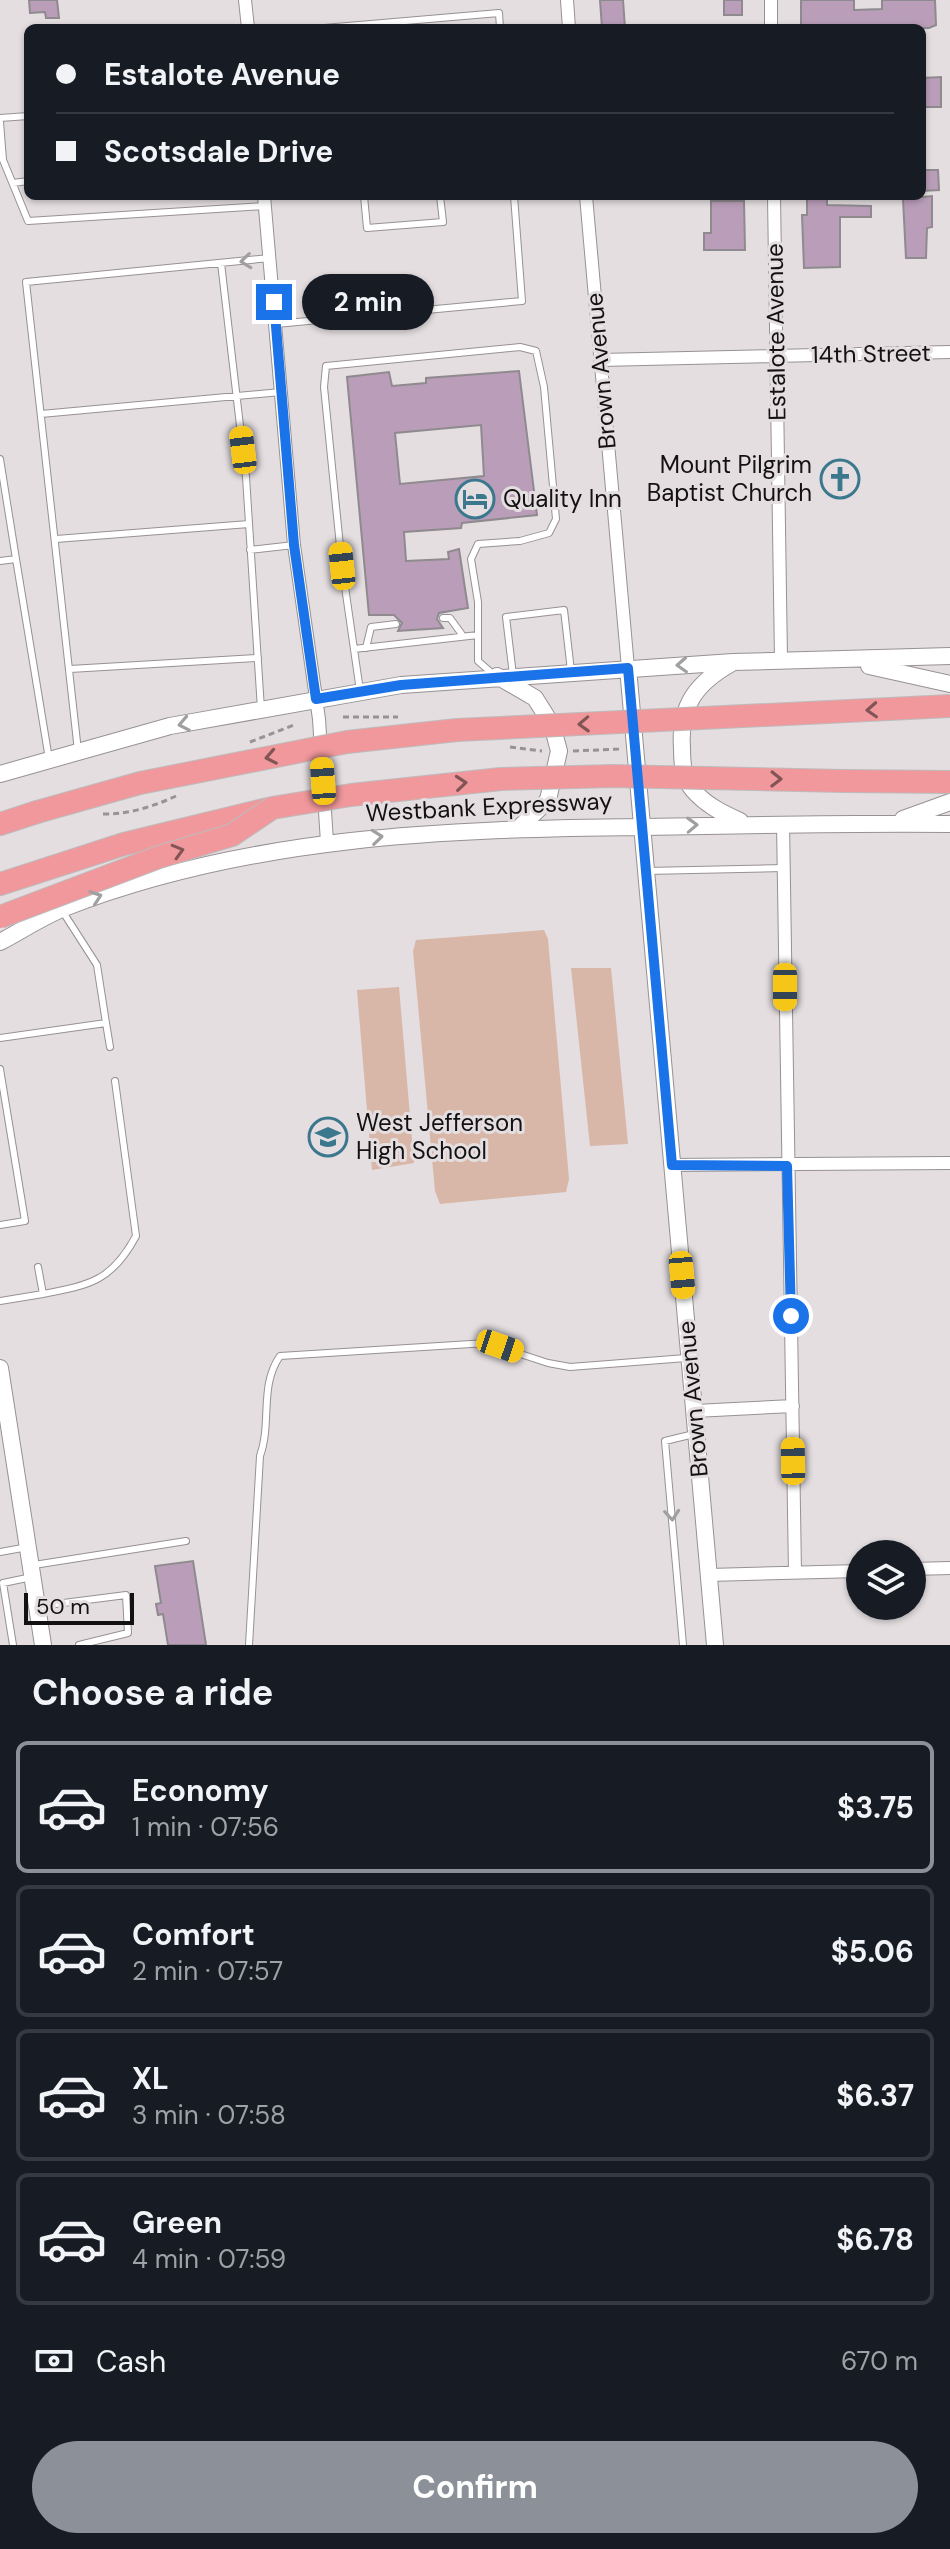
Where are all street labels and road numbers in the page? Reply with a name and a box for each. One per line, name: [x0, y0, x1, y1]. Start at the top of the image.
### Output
street label: Estalote Avenue: [758, 243, 793, 421]
street label: Brown Avenue: [578, 292, 623, 450]
street label: 14th Street: [811, 337, 931, 370]
street label: Westbank Expressway: [365, 785, 613, 828]
street label: Brown Avenue: [670, 1320, 715, 1478]

